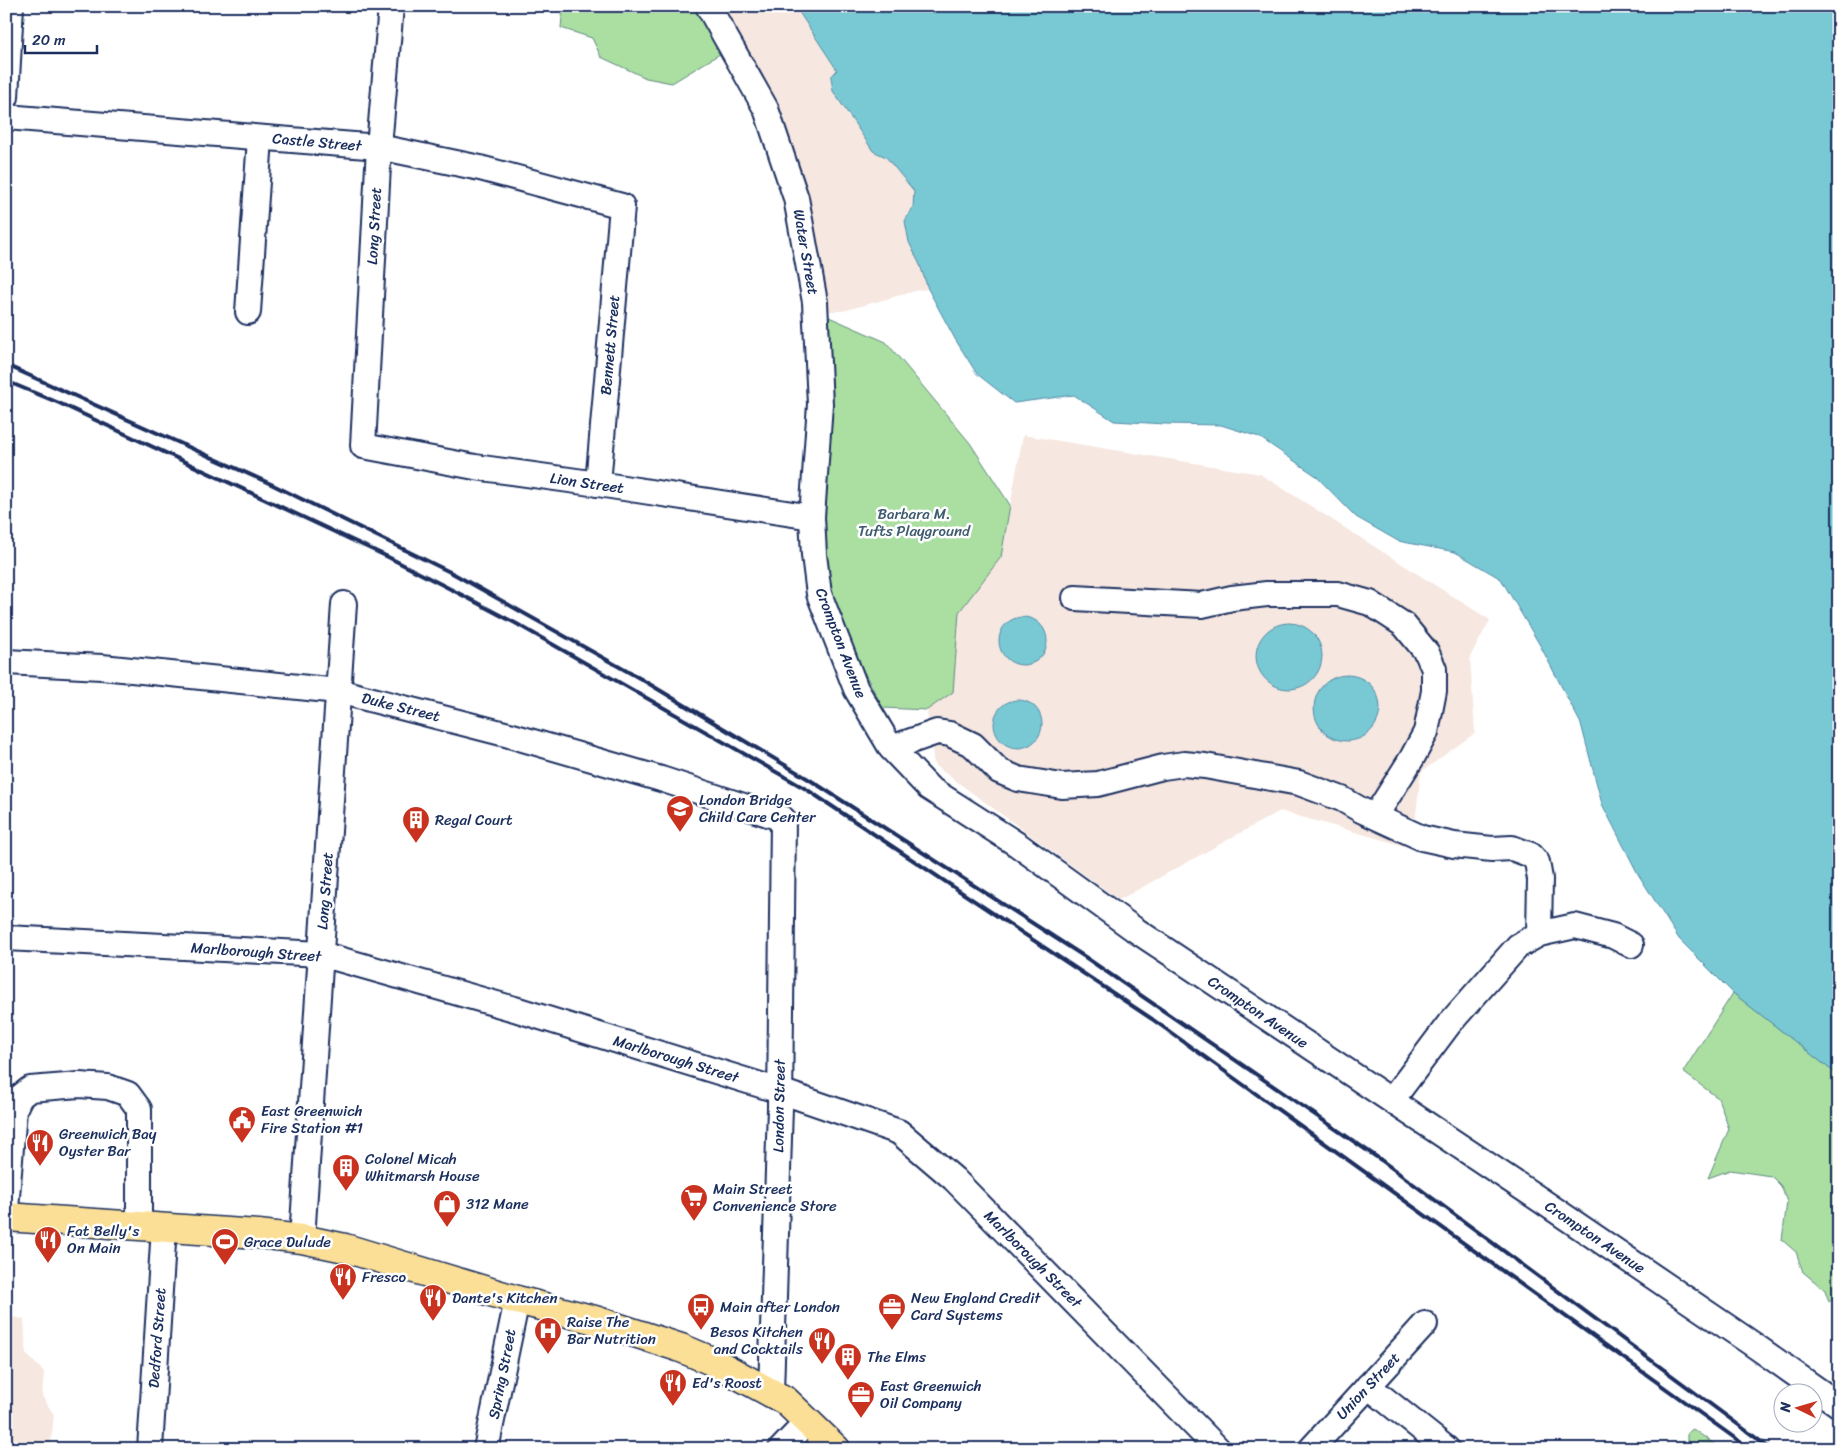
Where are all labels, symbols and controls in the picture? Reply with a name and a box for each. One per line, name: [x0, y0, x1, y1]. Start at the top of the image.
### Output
scale bar: [25, 22, 98, 54]
text: 20 m: [32, 27, 66, 53]
street label: Castle Street: [271, 125, 364, 159]
street label: Long Street: [359, 186, 389, 265]
street label: Water Street: [786, 207, 826, 297]
street label: Bennett Street: [593, 293, 627, 396]
street label: Lion Street: [548, 465, 626, 501]
park label: Barbara M. Tufts Playground: [858, 501, 971, 544]
street label: Crompton Avenue: [808, 584, 874, 702]
street label: Duke Street: [359, 685, 443, 729]
place label: London Bridge Child Care Center: [699, 787, 816, 830]
school or university icon: London Bridge Child Care Center: [665, 794, 695, 833]
building icon: Regal Court: [401, 805, 431, 844]
place label: Regal Court: [435, 807, 513, 833]
street label: Long Street: [309, 851, 341, 931]
street label: Marlborough Street: [190, 934, 323, 970]
street label: Crompton Avenue: [1202, 969, 1314, 1056]
street label: Marlborough Street: [610, 1028, 743, 1091]
street label: London Street: [765, 1058, 793, 1153]
place label: East Greenwich Fire Station #1: [261, 1098, 363, 1141]
public building icon: East Greenwich Fire Station #1: [227, 1105, 257, 1144]
place label: Greenwich Bay Oyster Bar: [59, 1121, 157, 1164]
restaurant icon: Greenwich Bay Oyster Bar: [25, 1128, 55, 1167]
place label: Colonel Micah Whitmarsh House: [365, 1146, 480, 1189]
building icon: Colonel Micah Whitmarsh House: [331, 1153, 361, 1192]
place label: Main Street Convenience Store: [713, 1176, 837, 1219]
supermarket icon: Main Street Convenience Store: [679, 1183, 709, 1222]
shop icon: 312 Mane: [432, 1189, 462, 1228]
place label: 312 Mane: [466, 1191, 529, 1217]
street label: Crompton Avenue: [1539, 1194, 1651, 1281]
street label: Marlborough Street: [978, 1204, 1089, 1315]
place label: Fat Belly's On Main: [67, 1218, 139, 1261]
restaurant icon: Fat Belly's On Main: [33, 1225, 63, 1264]
sports icon: Grace Dulude: [210, 1227, 240, 1266]
place label: Grace Dulude: [244, 1229, 331, 1255]
restaurant icon: Fresco: [328, 1262, 358, 1301]
place label: Fresco: [362, 1264, 406, 1290]
restaurant icon: Dante's Kitchen: [418, 1283, 448, 1322]
place label: Dante's Kitchen: [452, 1285, 557, 1311]
place label: New England Credit Card Systems: [911, 1285, 1041, 1328]
street label: Dedford Street: [141, 1286, 174, 1389]
bus stop icon: Main after London: [686, 1292, 716, 1331]
office icon: New England Credit Card Systems: [877, 1292, 907, 1331]
place label: Main after London: [720, 1294, 840, 1320]
place label: Raise The Bar Nutrition: [567, 1309, 656, 1352]
hospital icon: Raise The Bar Nutrition: [533, 1316, 563, 1355]
place label: Besos Kitchen and Cocktails: [710, 1319, 803, 1362]
street label: Spring Street: [481, 1326, 524, 1421]
restaurant icon: Besos Kitchen and Cocktails: [807, 1326, 837, 1365]
building icon: The Elms: [833, 1342, 863, 1381]
place label: The Elms: [867, 1344, 926, 1370]
street label: Union Street: [1330, 1346, 1407, 1426]
restaurant icon: Ed's Roost: [658, 1368, 688, 1407]
place label: Ed's Roost: [692, 1370, 762, 1396]
place label: East Greenwich Oil Company: [880, 1373, 982, 1416]
office icon: East Greenwich Oil Company: [846, 1380, 876, 1419]
north arrow: [1772, 1382, 1822, 1432]
text: N: [1773, 1401, 1798, 1414]

